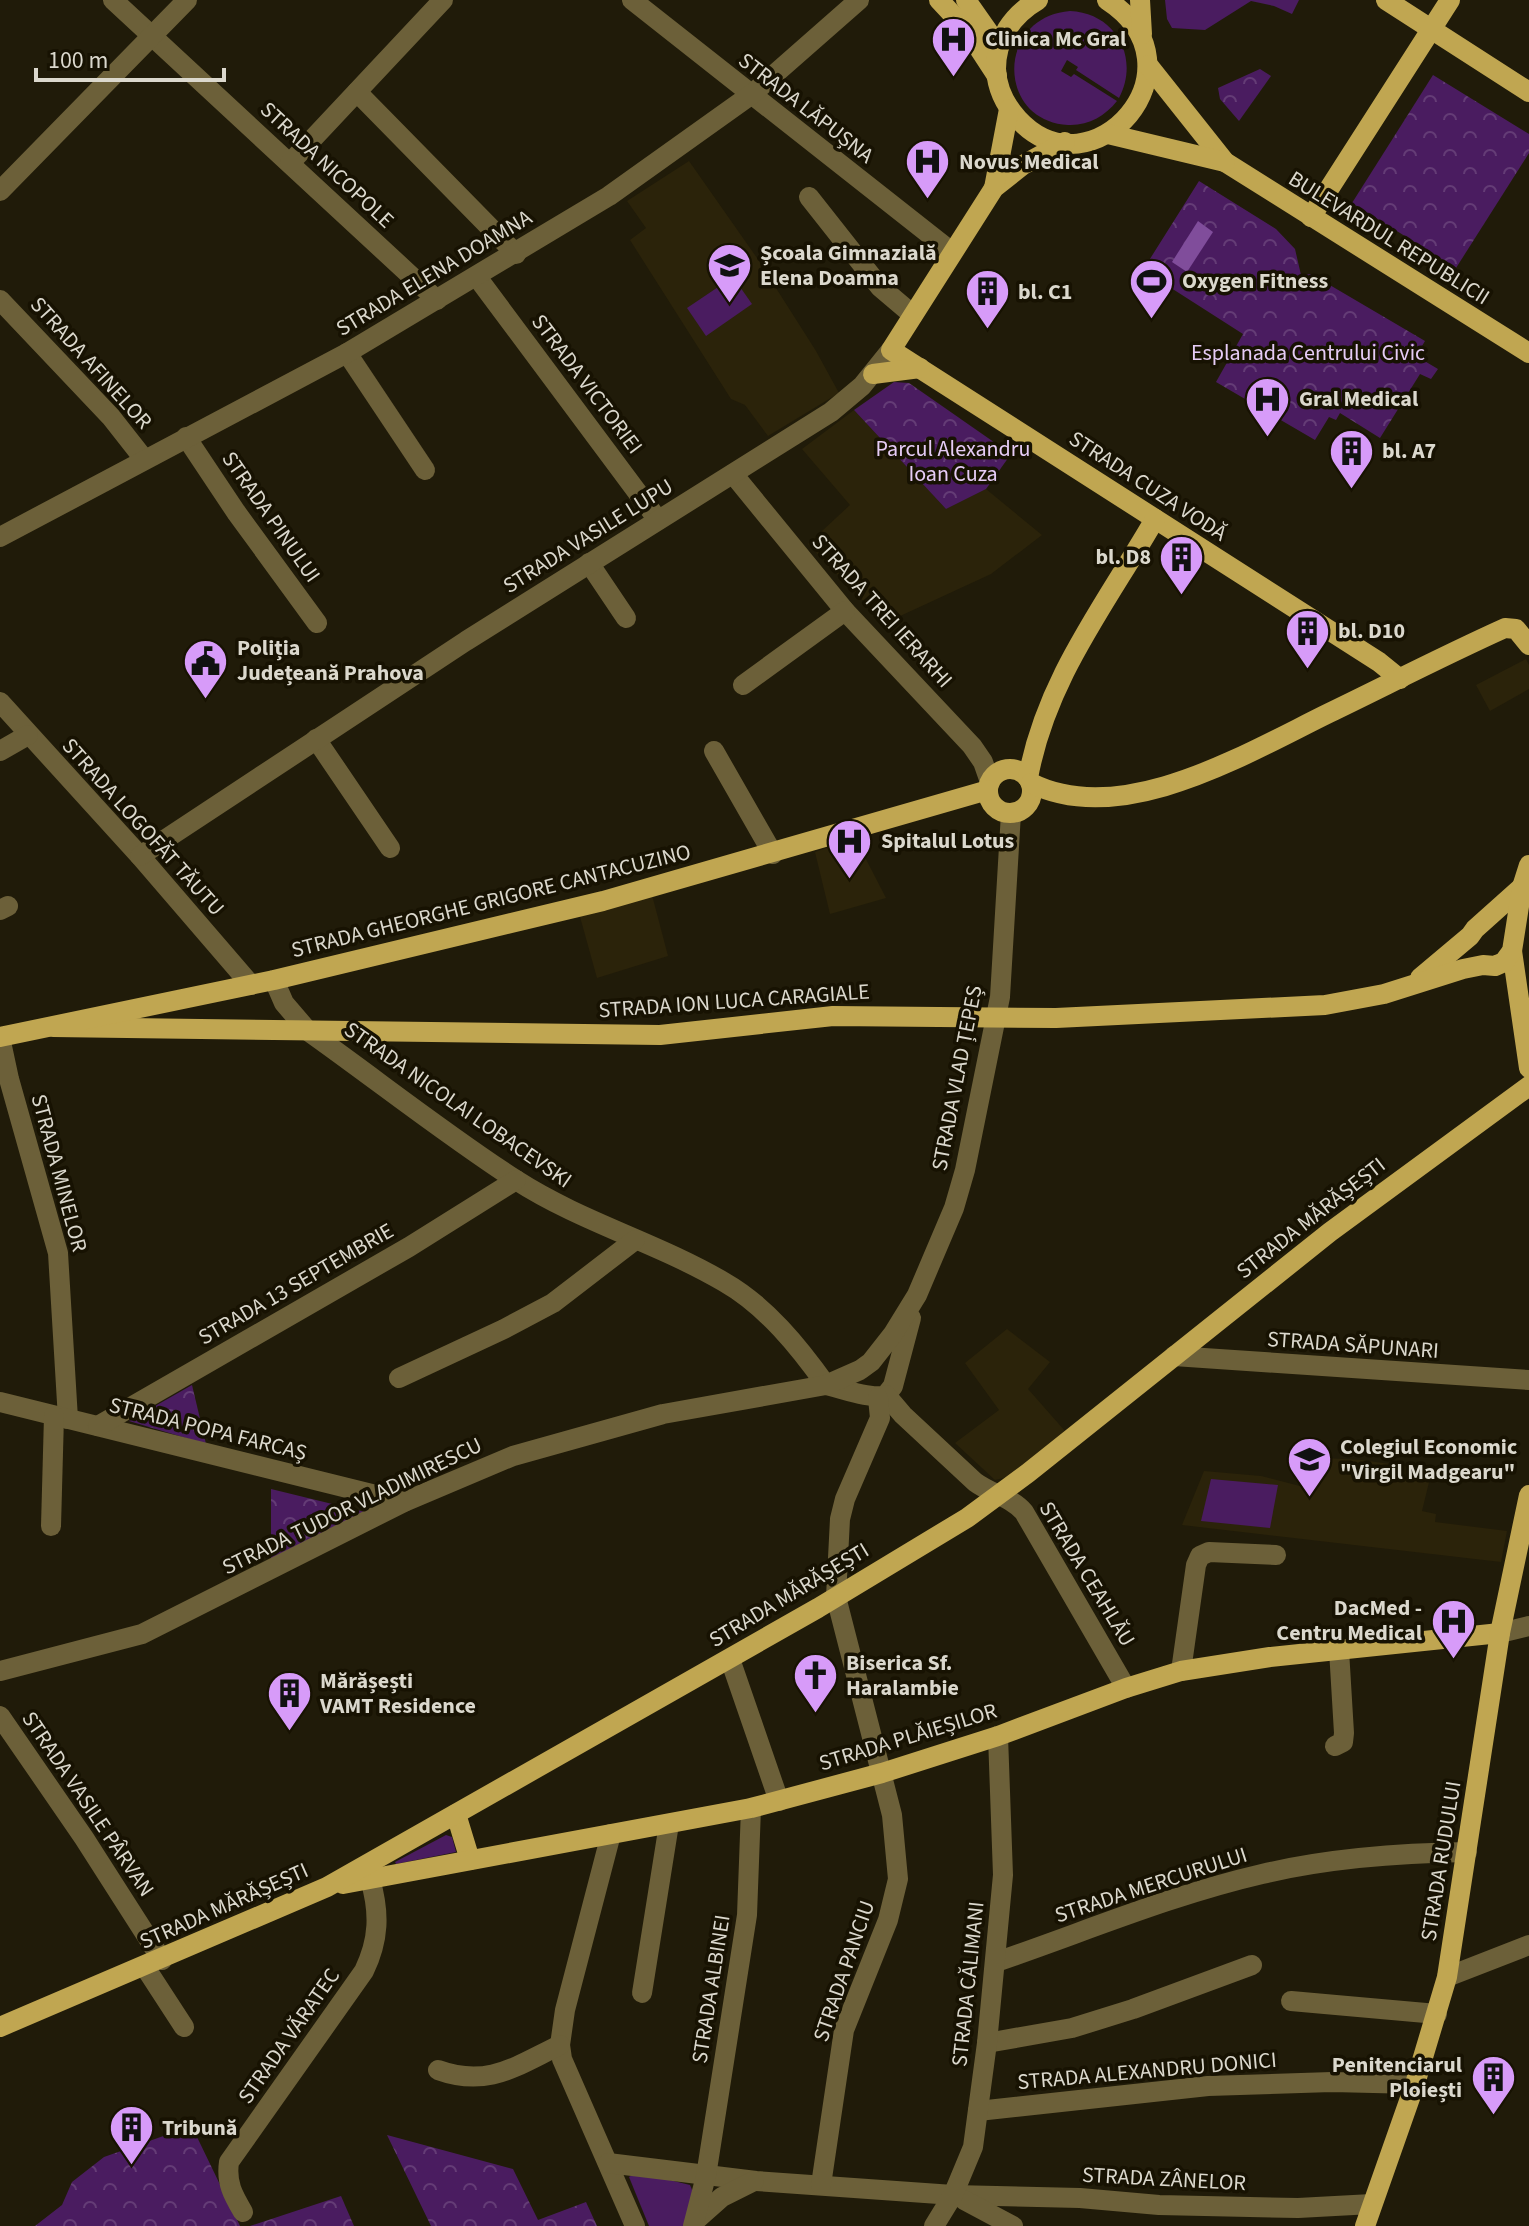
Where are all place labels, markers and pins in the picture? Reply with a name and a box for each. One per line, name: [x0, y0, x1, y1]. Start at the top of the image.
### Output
hospital icon: Clinica Mc Gral: [930, 15, 978, 78]
place label: Clinica Mc Gral: [985, 23, 1127, 55]
hospital icon: Novus Medical: [904, 138, 952, 201]
place label: Novus Medical: [959, 146, 1099, 178]
place label: Școala Gimnazială Elena Doamna: [760, 237, 937, 294]
school or university icon: Școala Gimnazială Elena Doamna: [705, 242, 753, 305]
sports icon: Oxygen Fitness: [1127, 257, 1175, 320]
place label: Oxygen Fitness: [1182, 265, 1329, 297]
building icon: bl. C1: [963, 268, 1011, 331]
place label: bl. C1: [1018, 276, 1072, 308]
hospital icon: Gral Medical: [1244, 375, 1292, 438]
place label: Gral Medical: [1299, 383, 1419, 415]
building icon: bl. A7: [1327, 427, 1375, 490]
place label: bl. A7: [1382, 435, 1436, 467]
building icon: bl. D8: [1158, 533, 1206, 596]
place label: bl. D8: [1096, 541, 1151, 573]
building icon: bl. D10: [1283, 607, 1331, 670]
place label: bl. D10: [1338, 615, 1405, 647]
place label: Poliția Județeană Prahova: [237, 632, 424, 689]
public building icon: Poliția Județeană Prahova: [182, 637, 230, 700]
hospital icon: Spitalul Lotus: [826, 817, 874, 880]
place label: Spitalul Lotus: [881, 825, 1015, 857]
place label: Colegiul Economic "Virgil Madgearu": [1340, 1431, 1517, 1488]
school or university icon: Colegiul Economic "Virgil Madgearu": [1285, 1436, 1333, 1499]
place label: DacMed - Centru Medical: [1276, 1592, 1423, 1649]
hospital icon: DacMed - Centru Medical: [1429, 1597, 1477, 1660]
place label: Biserica Sf. Haralambie: [846, 1647, 959, 1704]
church icon: Biserica Sf. Haralambie: [791, 1652, 839, 1715]
place label: Mărășești VAMT Residence: [319, 1665, 476, 1722]
building icon: Mărășești VAMT Residence: [265, 1670, 313, 1733]
place label: Penitenciarul Ploiești: [1332, 2049, 1463, 2106]
building icon: Penitenciarul Ploiești: [1469, 2054, 1517, 2117]
building icon: Tribună: [107, 2104, 155, 2167]
place label: Tribună: [162, 2112, 237, 2144]

